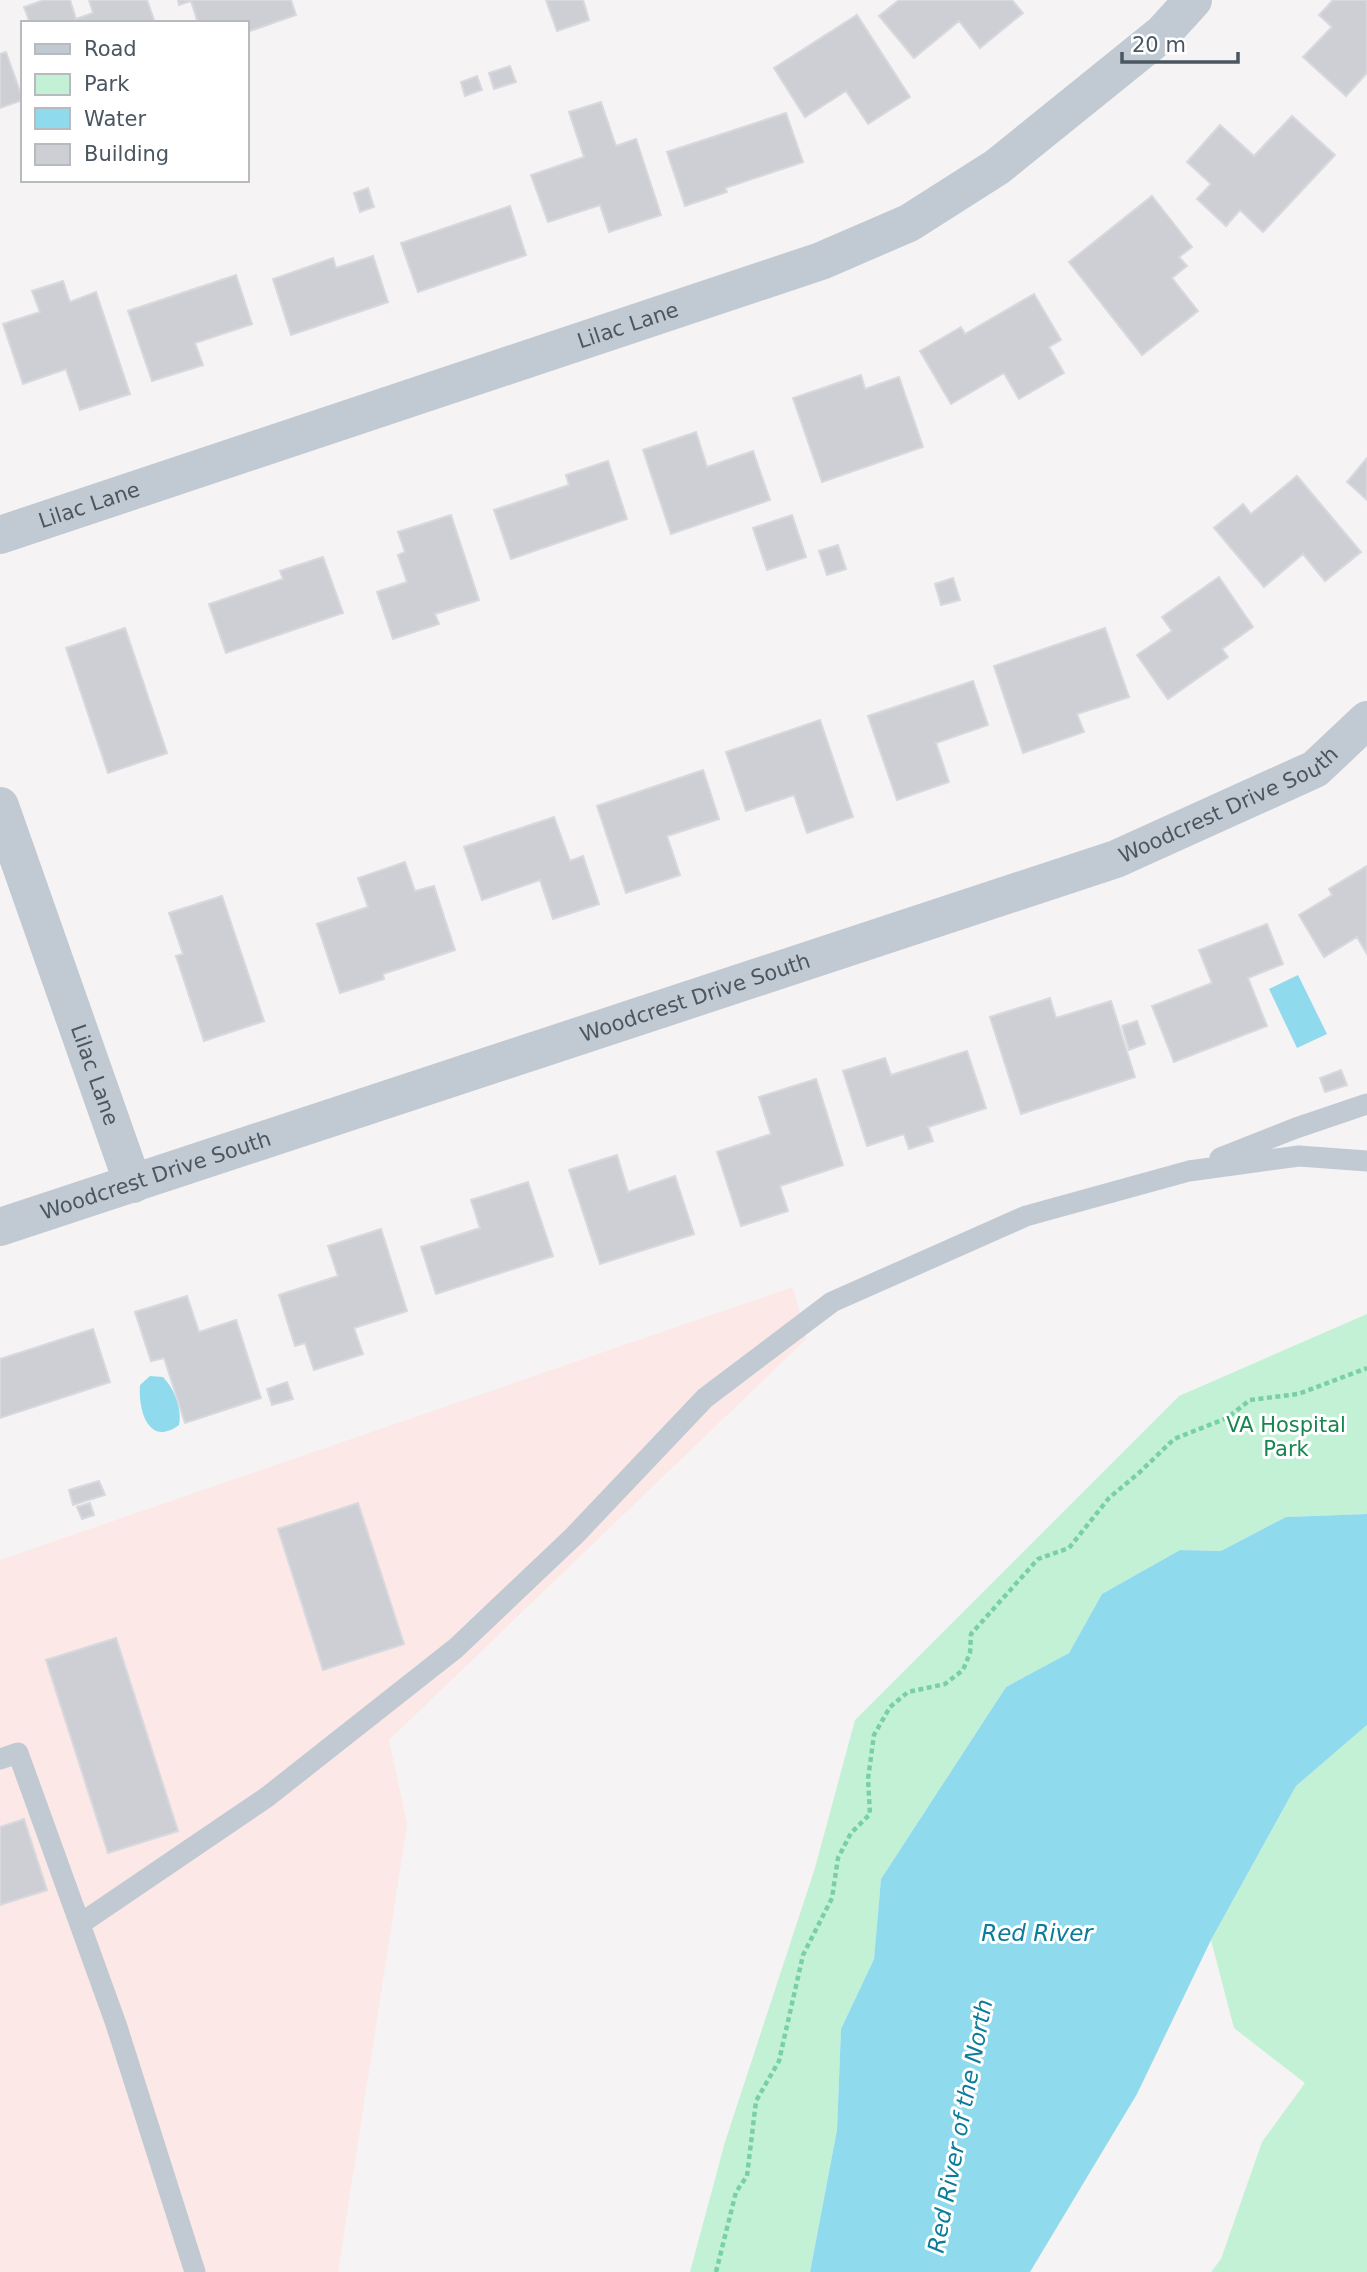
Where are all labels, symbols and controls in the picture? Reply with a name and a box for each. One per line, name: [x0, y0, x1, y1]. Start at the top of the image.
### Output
legend: [21, 21, 248, 182]
scale bar: [1122, 21, 1238, 65]
text: 20 m: [1132, 33, 1186, 57]
text: Road: [84, 37, 137, 61]
text: Park: [84, 72, 130, 96]
text: Water: [84, 107, 146, 131]
text: Building: [84, 142, 169, 166]
street label: Lilac Lane: [574, 297, 682, 353]
street label: Lilac Lane: [35, 477, 143, 533]
street label: Woodcrest Drive South: [1115, 742, 1343, 868]
street label: Woodcrest Drive South: [577, 949, 813, 1047]
street label: Lilac Lane: [66, 1021, 123, 1128]
street label: Woodcrest Drive South: [38, 1127, 274, 1225]
park label: VA Hospital Park: [1226, 1413, 1346, 1461]
water label: Red River: [981, 1920, 1094, 1946]
water label: Red River of the North: [923, 1997, 997, 2255]

